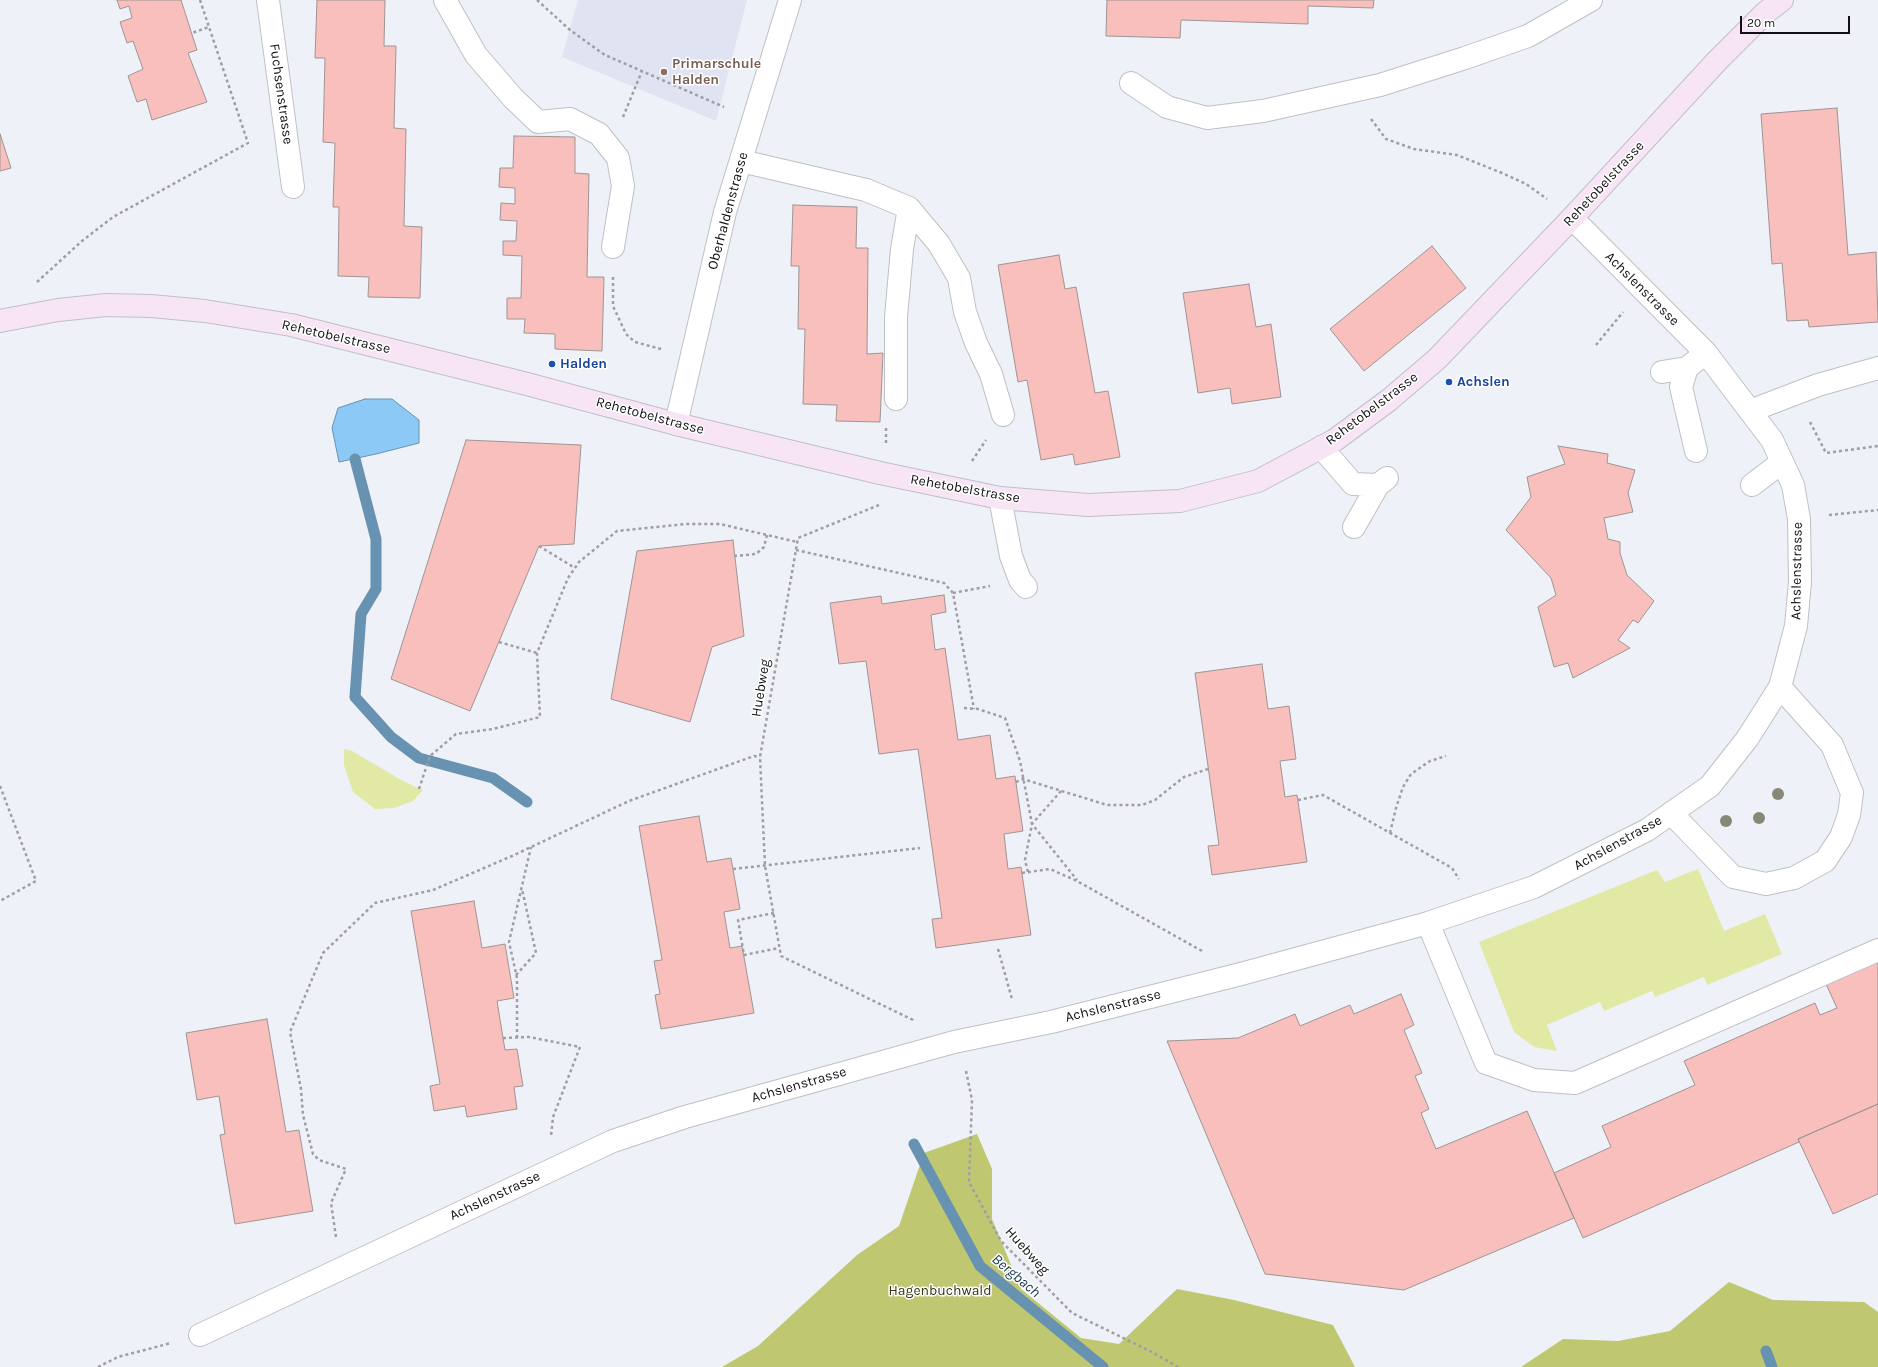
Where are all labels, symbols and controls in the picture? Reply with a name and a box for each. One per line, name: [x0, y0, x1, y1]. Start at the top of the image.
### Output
scale bar: [1742, 8, 1852, 34]
text: 20 m: [1747, 16, 1775, 30]
street label: Fuchsenstrasse: [266, 43, 296, 145]
place label: Primarschule Halden: [672, 56, 761, 88]
marker: Primarschule Halden: [659, 67, 669, 77]
street label: Rehetobelstrasse: [1560, 138, 1648, 230]
street label: Oberhaldenstrasse: [704, 150, 752, 272]
street label: Achslenstrasse: [1601, 248, 1683, 330]
street label: Rehetobelstrasse: [280, 316, 392, 358]
place label: Halden: [560, 356, 607, 372]
marker: Halden: [547, 359, 557, 369]
street label: Rehetobelstrasse: [1323, 369, 1421, 449]
place label: Achslen: [1457, 374, 1510, 390]
marker: Achslen: [1444, 377, 1454, 387]
street label: Rehetobelstrasse: [594, 394, 706, 438]
street label: Rehetobelstrasse: [909, 471, 1021, 507]
street label: Achslenstrasse: [1788, 522, 1806, 620]
street label: Huebweg: [748, 658, 774, 718]
street label: Achslenstrasse: [1571, 812, 1665, 874]
street label: Achslenstrasse: [1063, 986, 1163, 1026]
street label: Achslenstrasse: [750, 1063, 848, 1107]
street label: Achslenstrasse: [447, 1168, 543, 1224]
street label: Huebweg: [1001, 1224, 1053, 1278]
water label: Bergbach: [988, 1250, 1044, 1302]
park label: Hagenbuchwald: [888, 1283, 992, 1299]

